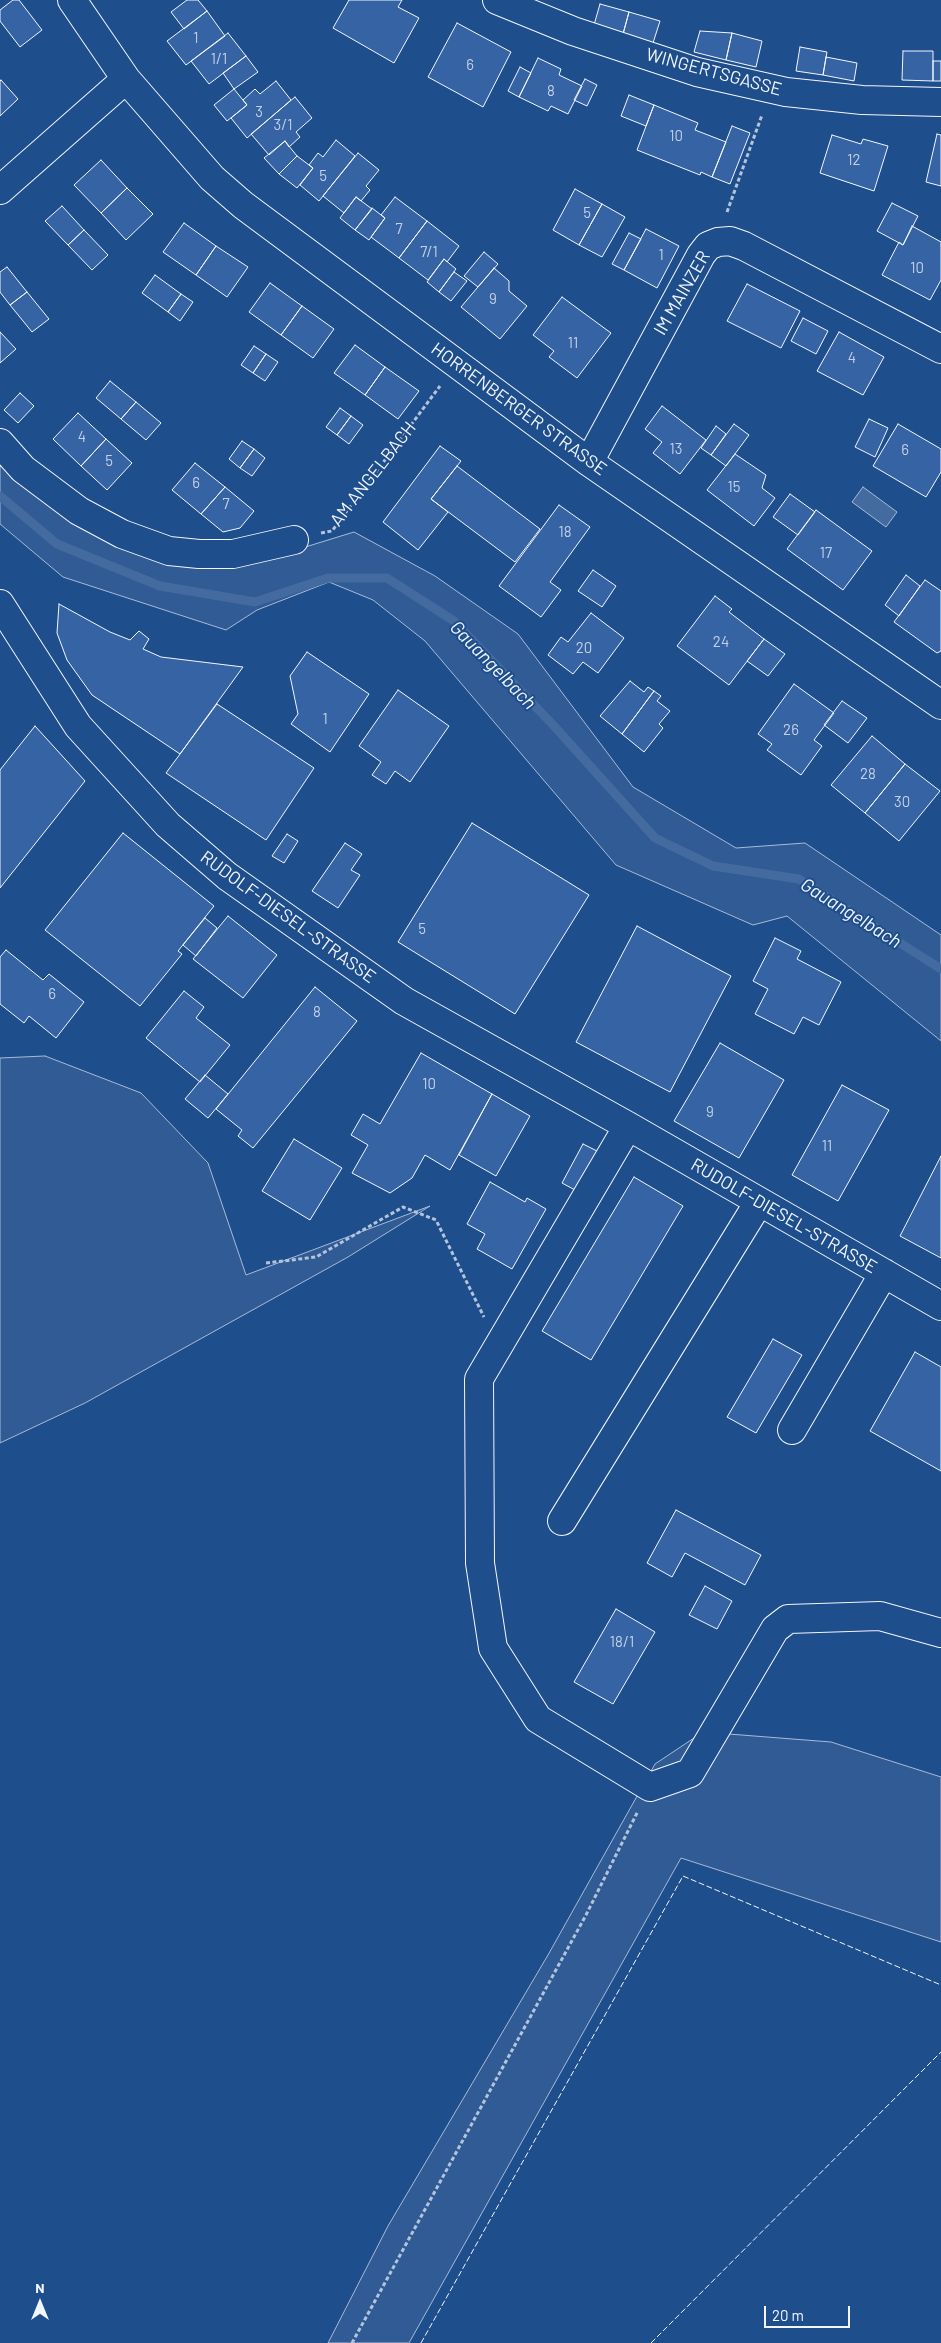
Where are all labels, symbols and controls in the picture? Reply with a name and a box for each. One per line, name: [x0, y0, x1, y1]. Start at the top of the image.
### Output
house number: 1: [193, 29, 199, 47]
street label: WINGERTSGASSE: [644, 44, 784, 100]
house number: 1/1: [211, 50, 227, 68]
house number: 6: [466, 56, 474, 74]
house number: 8: [547, 82, 555, 100]
house number: 3: [255, 103, 263, 121]
house number: 3/1: [274, 116, 292, 134]
house number: 10: [669, 127, 683, 145]
house number: 12: [847, 151, 861, 169]
house number: 5: [319, 167, 327, 185]
house number: 5: [583, 204, 591, 222]
house number: 7: [395, 220, 403, 238]
house number: 7/1: [420, 243, 438, 261]
house number: 1: [658, 246, 664, 264]
street label: IM MAINZER: [649, 247, 715, 339]
house number: 10: [910, 259, 924, 277]
house number: 9: [489, 290, 497, 308]
house number: 11: [568, 334, 578, 352]
street label: HORRENBERGER STRASSE: [427, 338, 611, 480]
house number: 4: [848, 349, 856, 367]
street label: AM ANGELBACH: [325, 417, 421, 531]
house number: 4: [78, 428, 86, 446]
house number: 13: [670, 440, 682, 458]
house number: 6: [901, 441, 909, 459]
house number: 5: [105, 452, 113, 470]
house number: 6: [192, 474, 200, 492]
house number: 15: [728, 478, 740, 496]
house number: 7: [222, 495, 230, 513]
house number: 18: [558, 523, 572, 541]
house number: 17: [820, 544, 832, 562]
water label: Gauangelbach: [445, 616, 541, 714]
house number: 24: [713, 633, 729, 651]
house number: 20: [576, 639, 592, 657]
house number: 1: [322, 710, 328, 728]
house number: 26: [783, 721, 799, 739]
house number: 28: [860, 765, 876, 783]
house number: 30: [894, 793, 910, 811]
street label: RUDOLF-DIESEL-STRASSE: [196, 846, 380, 988]
water label: Gauangelbach: [796, 873, 906, 953]
house number: 5: [418, 920, 426, 938]
house number: 6: [48, 985, 56, 1003]
house number: 8: [313, 1003, 321, 1021]
house number: 10: [422, 1075, 436, 1093]
house number: 9: [706, 1103, 714, 1121]
house number: 11: [822, 1137, 832, 1155]
street label: RUDOLF-DIESEL-STRASSE: [687, 1154, 881, 1278]
house number: 18/1: [610, 1633, 634, 1651]
north arrow: [15, 2278, 65, 2328]
text: N: [35, 2279, 45, 2296]
scale bar: [766, 2296, 852, 2328]
text: 20 m: [772, 2306, 804, 2324]

